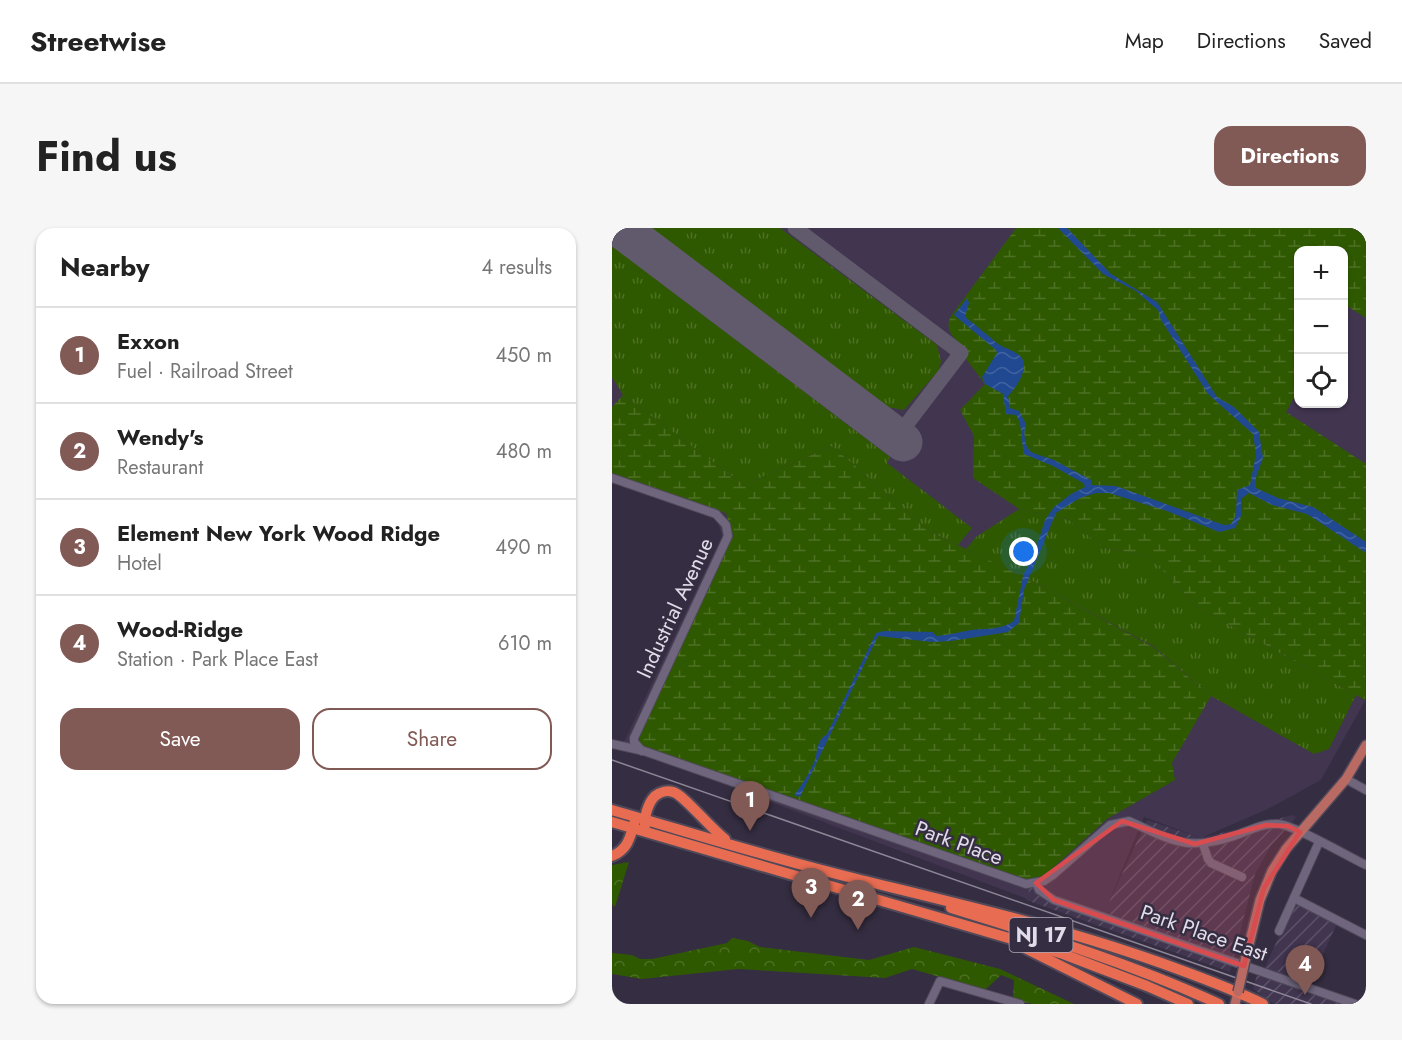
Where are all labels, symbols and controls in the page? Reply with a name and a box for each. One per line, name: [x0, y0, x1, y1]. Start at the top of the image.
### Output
text: Streetwise: [30, 21, 166, 62]
text: Map: [1125, 26, 1164, 56]
text: Directions: [1197, 26, 1286, 56]
text: Saved: [1319, 26, 1372, 56]
text: Find us: [36, 126, 177, 187]
button: Directions: [1214, 126, 1366, 186]
map controls: [1294, 246, 1348, 408]
button: +: [1294, 246, 1348, 300]
text: Nearby: [60, 248, 149, 286]
text: 4 results: [481, 253, 552, 282]
button: −: [1294, 300, 1348, 354]
text: Exxon: [117, 325, 180, 357]
text: 1: [74, 341, 85, 370]
text: 450 m: [495, 341, 552, 370]
button: locate: [1294, 354, 1348, 408]
text: Fuel · Railroad Street: [117, 357, 293, 386]
text: Wendy's: [117, 421, 204, 453]
text: 2: [73, 437, 86, 466]
text: 480 m: [496, 437, 552, 466]
text: Restaurant: [117, 453, 203, 482]
text: Element New York Wood Ridge: [117, 517, 440, 549]
text: 3: [73, 533, 86, 562]
text: 490 m: [495, 533, 552, 562]
street label: Industrial Avenue: [629, 533, 721, 683]
your location: [1009, 537, 1038, 566]
text: Hotel: [117, 549, 162, 578]
text: Wood-Ridge: [117, 613, 243, 645]
text: 4: [73, 629, 86, 658]
text: 610 m: [498, 629, 552, 658]
text: Station · Park Place East: [117, 645, 318, 674]
button: Save: [60, 708, 300, 770]
button: Share: [312, 708, 552, 770]
pin: 1: [730, 782, 770, 831]
street label: Park Place: [911, 813, 1007, 873]
pin: 3: [792, 868, 830, 918]
pin: 2: [838, 880, 878, 930]
street label: Park Place East: [1136, 897, 1272, 969]
road number: NJ 17: [1010, 918, 1072, 952]
pin: 4: [1286, 946, 1324, 995]

